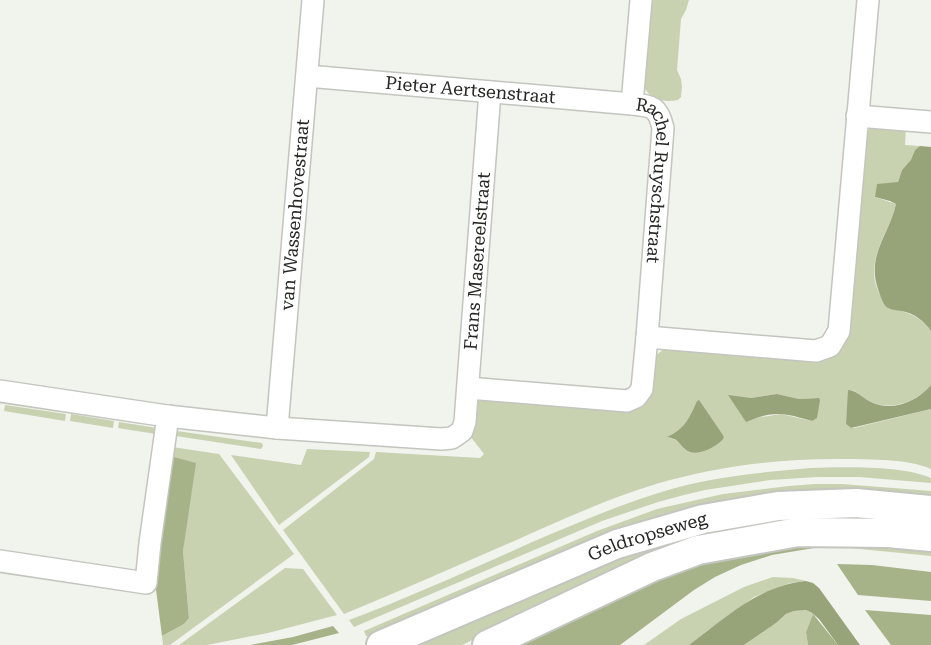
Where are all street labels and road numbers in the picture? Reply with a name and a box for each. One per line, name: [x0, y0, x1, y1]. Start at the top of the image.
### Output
street label: Pieter Aertsenstraat: [384, 72, 557, 107]
street label: Rachel Ruyschstraat: [634, 93, 675, 264]
street label: van Wassenhovestraat: [276, 118, 313, 311]
street label: Frans Masereelstraat: [459, 171, 494, 351]
street label: Geldropseweg: [584, 507, 710, 565]

